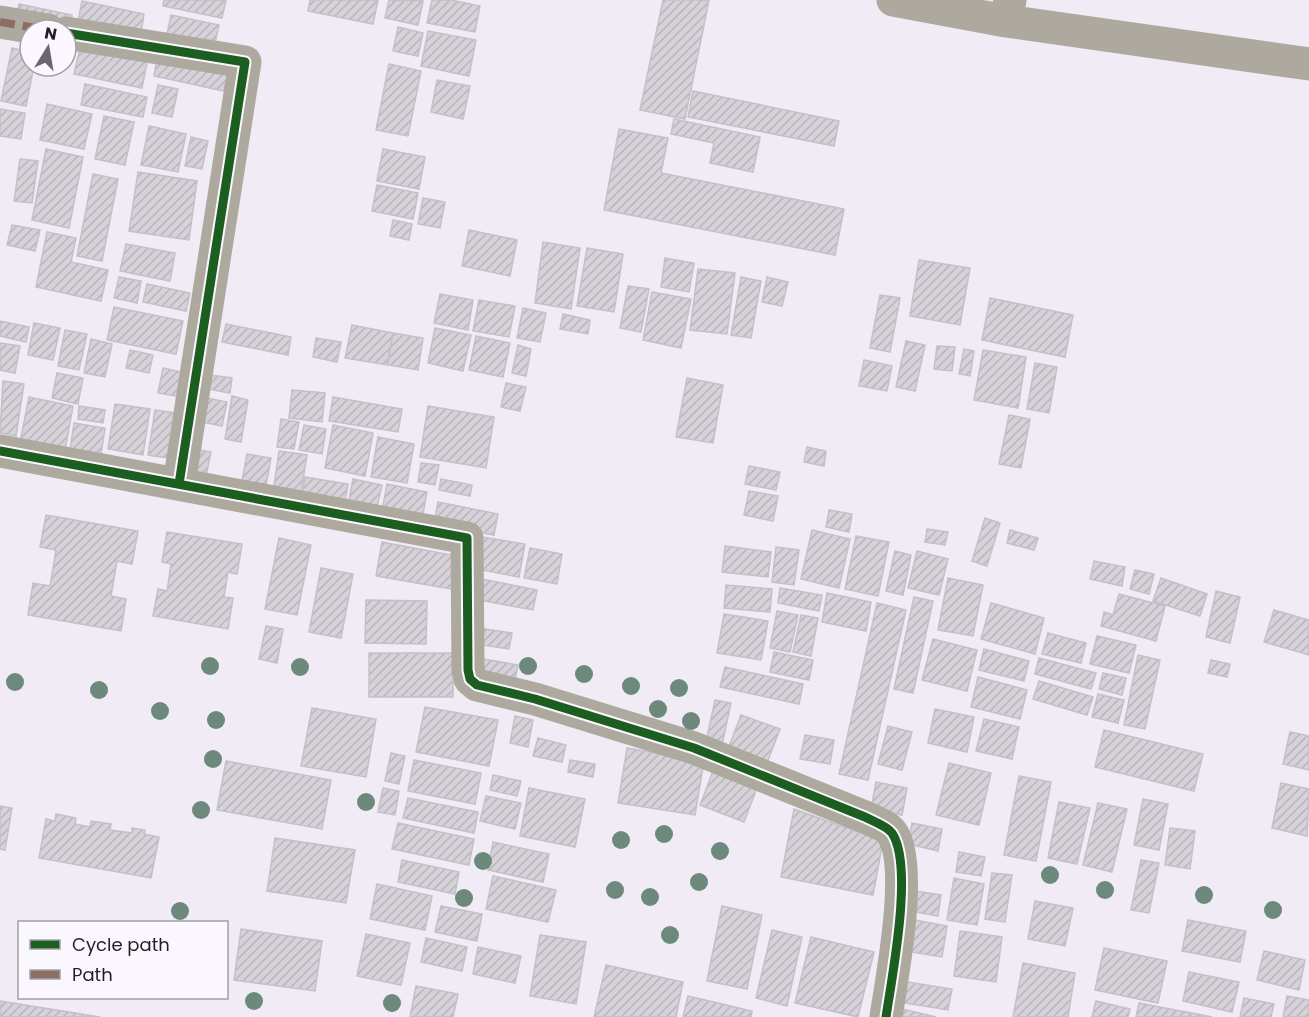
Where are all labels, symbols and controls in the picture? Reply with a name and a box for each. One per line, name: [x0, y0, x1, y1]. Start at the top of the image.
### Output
north arrow: [18, 18, 78, 78]
text: N: [43, 21, 59, 46]
legend: [18, 921, 228, 999]
text: Cycle path: [72, 932, 170, 957]
text: Path: [72, 962, 113, 987]

